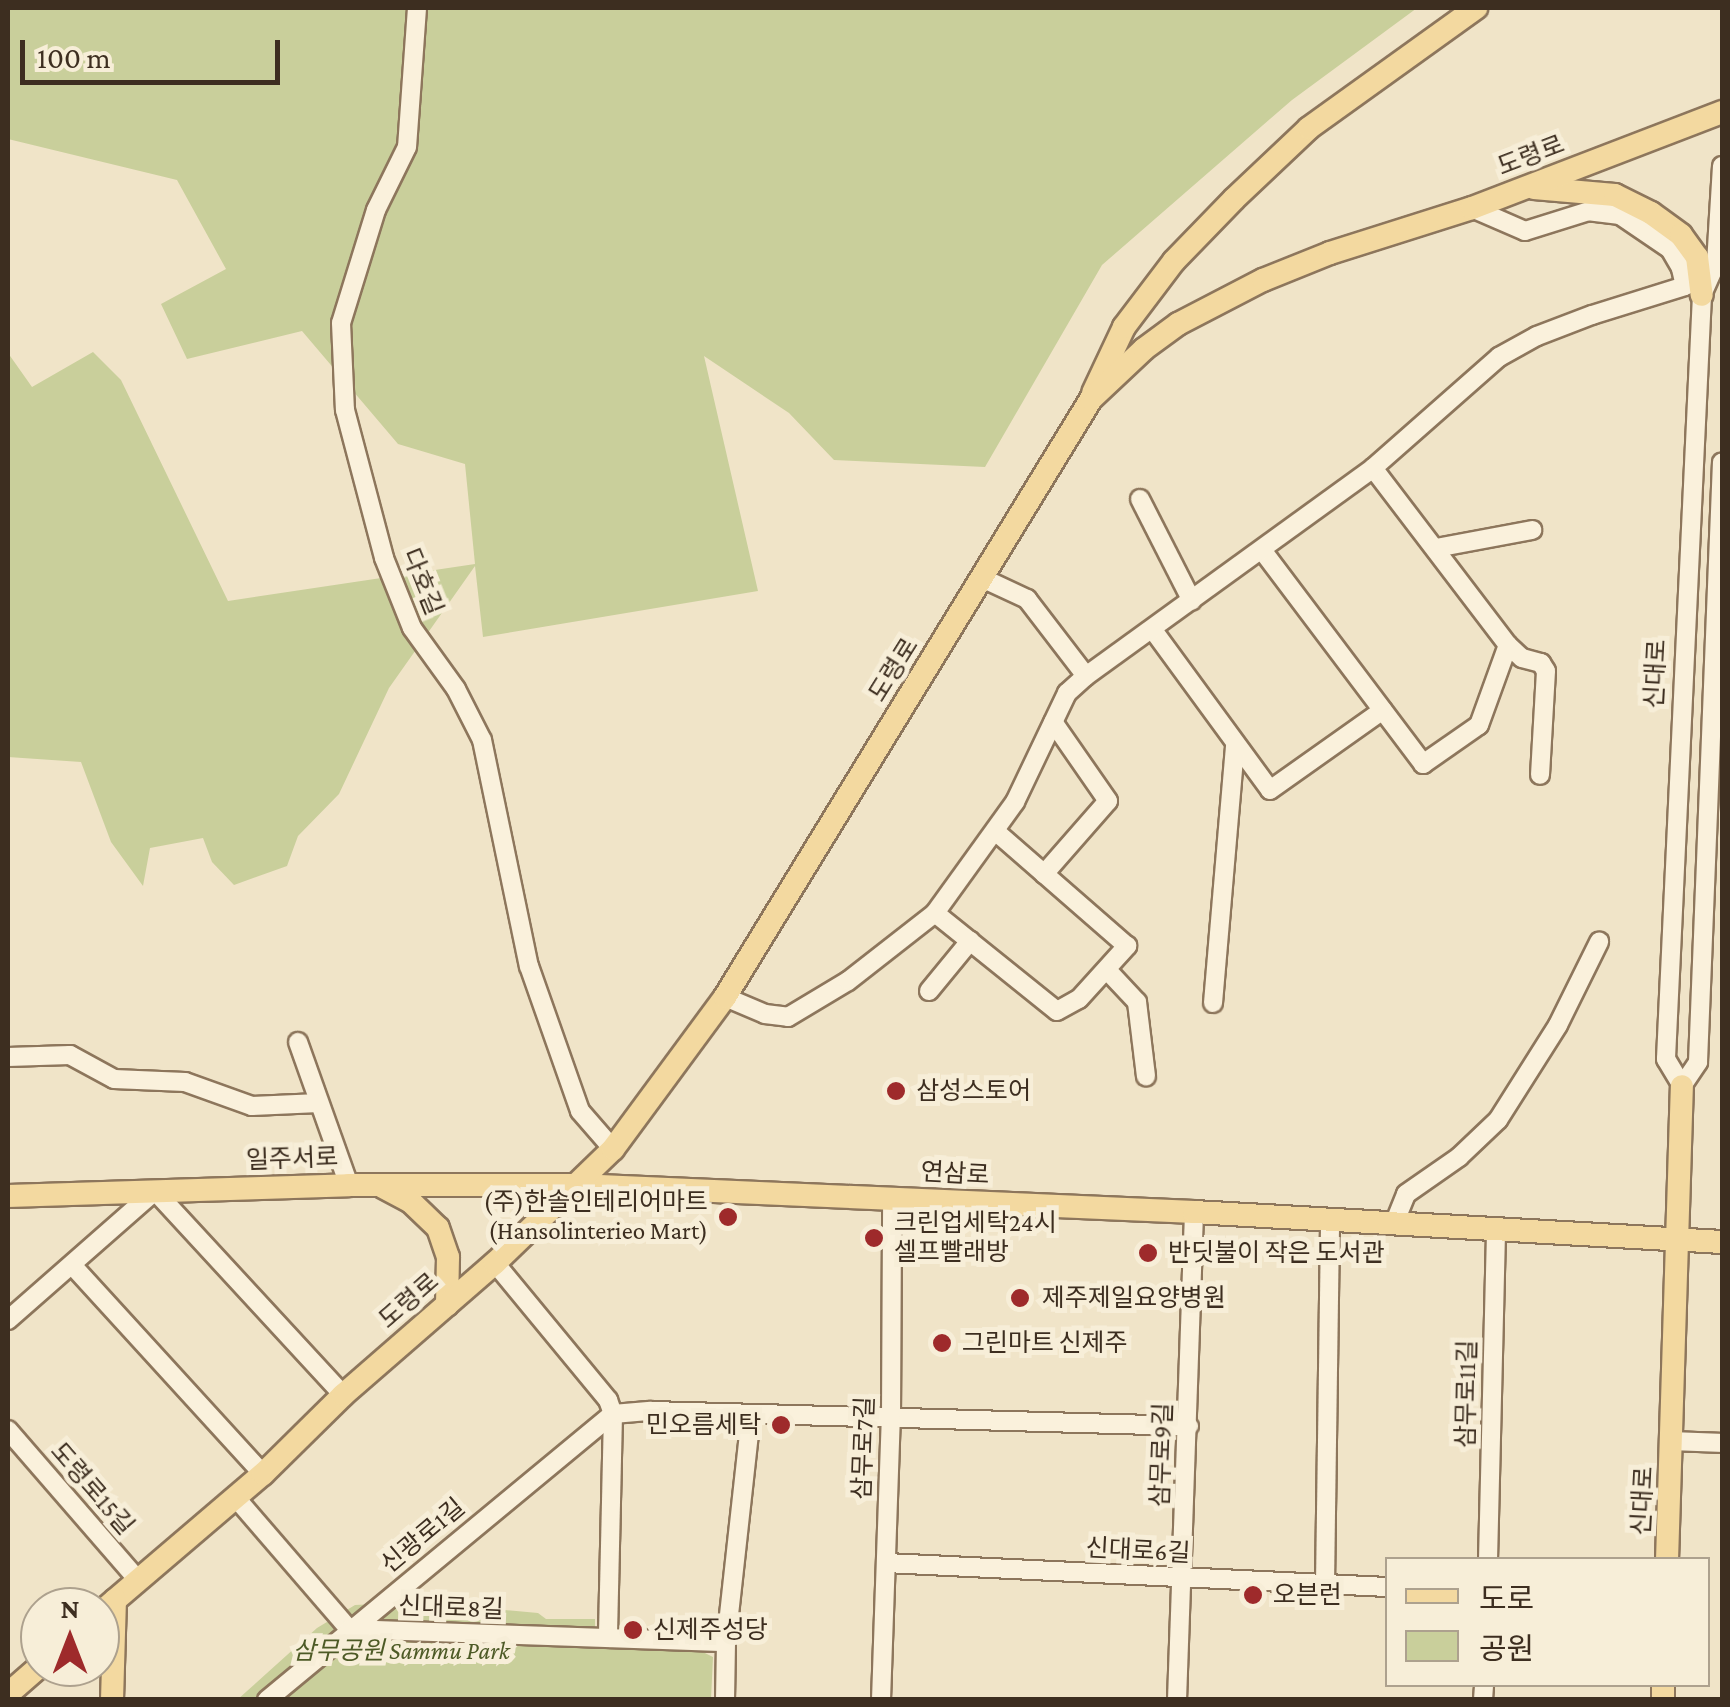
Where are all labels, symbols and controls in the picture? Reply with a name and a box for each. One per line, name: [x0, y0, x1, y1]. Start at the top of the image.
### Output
scale bar: [25, 20, 285, 82]
text: 100 m: [37, 41, 111, 74]
street label: 도령로: [1493, 130, 1569, 182]
street label: 다호길: [395, 544, 449, 620]
street label: 도령로: [863, 633, 925, 707]
street label: 신대로: [1639, 639, 1673, 709]
place label: 삼성스토어: [916, 1076, 1031, 1106]
marker: 삼성스토어: [885, 1080, 907, 1102]
street label: 일주서로: [246, 1142, 338, 1176]
street label: 연삼로: [920, 1157, 990, 1191]
place label: (주)한솔인테리어마트 (Hansolinterieo Mart): [483, 1188, 708, 1247]
marker: (주)한솔인테리어마트 (Hansolinterieo Mart): [717, 1206, 739, 1228]
place label: 크린업세탁24시 셀프빨래방: [894, 1209, 1057, 1268]
marker: 크린업세탁24시 셀프빨래방: [863, 1227, 885, 1249]
place label: 반딧불이 작은 도서관: [1168, 1238, 1384, 1268]
marker: 반딧불이 작은 도서관: [1137, 1242, 1159, 1264]
street label: 도령로: [373, 1267, 445, 1335]
place label: 제주제일요양병원: [1042, 1283, 1226, 1313]
marker: 제주제일요양병원: [1007, 1285, 1033, 1311]
place label: 그린마트 신제주: [962, 1328, 1128, 1358]
marker: 그린마트 신제주: [931, 1332, 953, 1354]
street label: 삼무로11길: [1451, 1339, 1483, 1449]
street label: 삼무로7길: [847, 1396, 881, 1500]
street label: 삼무로9길: [1145, 1402, 1179, 1508]
place label: 민오름세탁: [646, 1410, 761, 1440]
marker: 민오름세탁: [770, 1414, 792, 1436]
street label: 도령로15길: [44, 1437, 140, 1541]
street label: 신대로: [1626, 1466, 1660, 1536]
street label: 신광로1길: [375, 1492, 471, 1580]
street label: 신대로6길: [1085, 1533, 1191, 1569]
legend: [1385, 1557, 1710, 1687]
place label: 오븐런: [1273, 1580, 1342, 1610]
text: 도로: [1479, 1582, 1534, 1615]
marker: 오븐런: [1242, 1584, 1264, 1606]
north arrow: [20, 1587, 120, 1687]
street label: 신대로8길: [398, 1591, 504, 1625]
text: N: [60, 1593, 80, 1624]
place label: 신제주성당: [653, 1615, 768, 1645]
marker: 신제주성당: [622, 1619, 644, 1641]
text: 공원: [1479, 1632, 1534, 1665]
park label: 삼무공원 Sammu Park: [292, 1636, 510, 1666]

